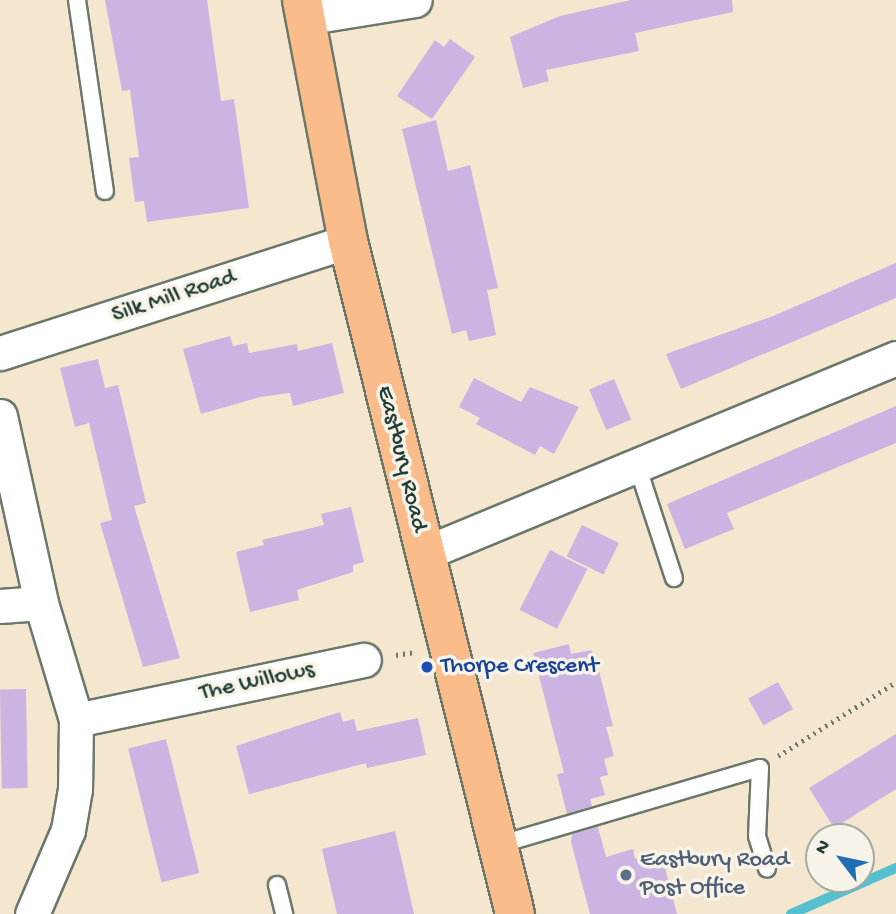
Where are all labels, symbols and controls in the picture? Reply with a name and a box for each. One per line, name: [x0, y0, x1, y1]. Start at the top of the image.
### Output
street label: Silk Mill Road: [108, 263, 240, 331]
street label: Eastbury Road: [369, 383, 433, 535]
place label: Thorpe Crescent: [441, 653, 598, 681]
street label: The Willows: [197, 656, 317, 708]
marker: Thorpe Crescent: [419, 659, 435, 675]
north arrow: [805, 823, 875, 893]
text: N: [810, 836, 837, 859]
place label: Eastbury Road Post Office: [640, 847, 789, 903]
marker: Eastbury Road Post Office: [618, 867, 634, 883]

